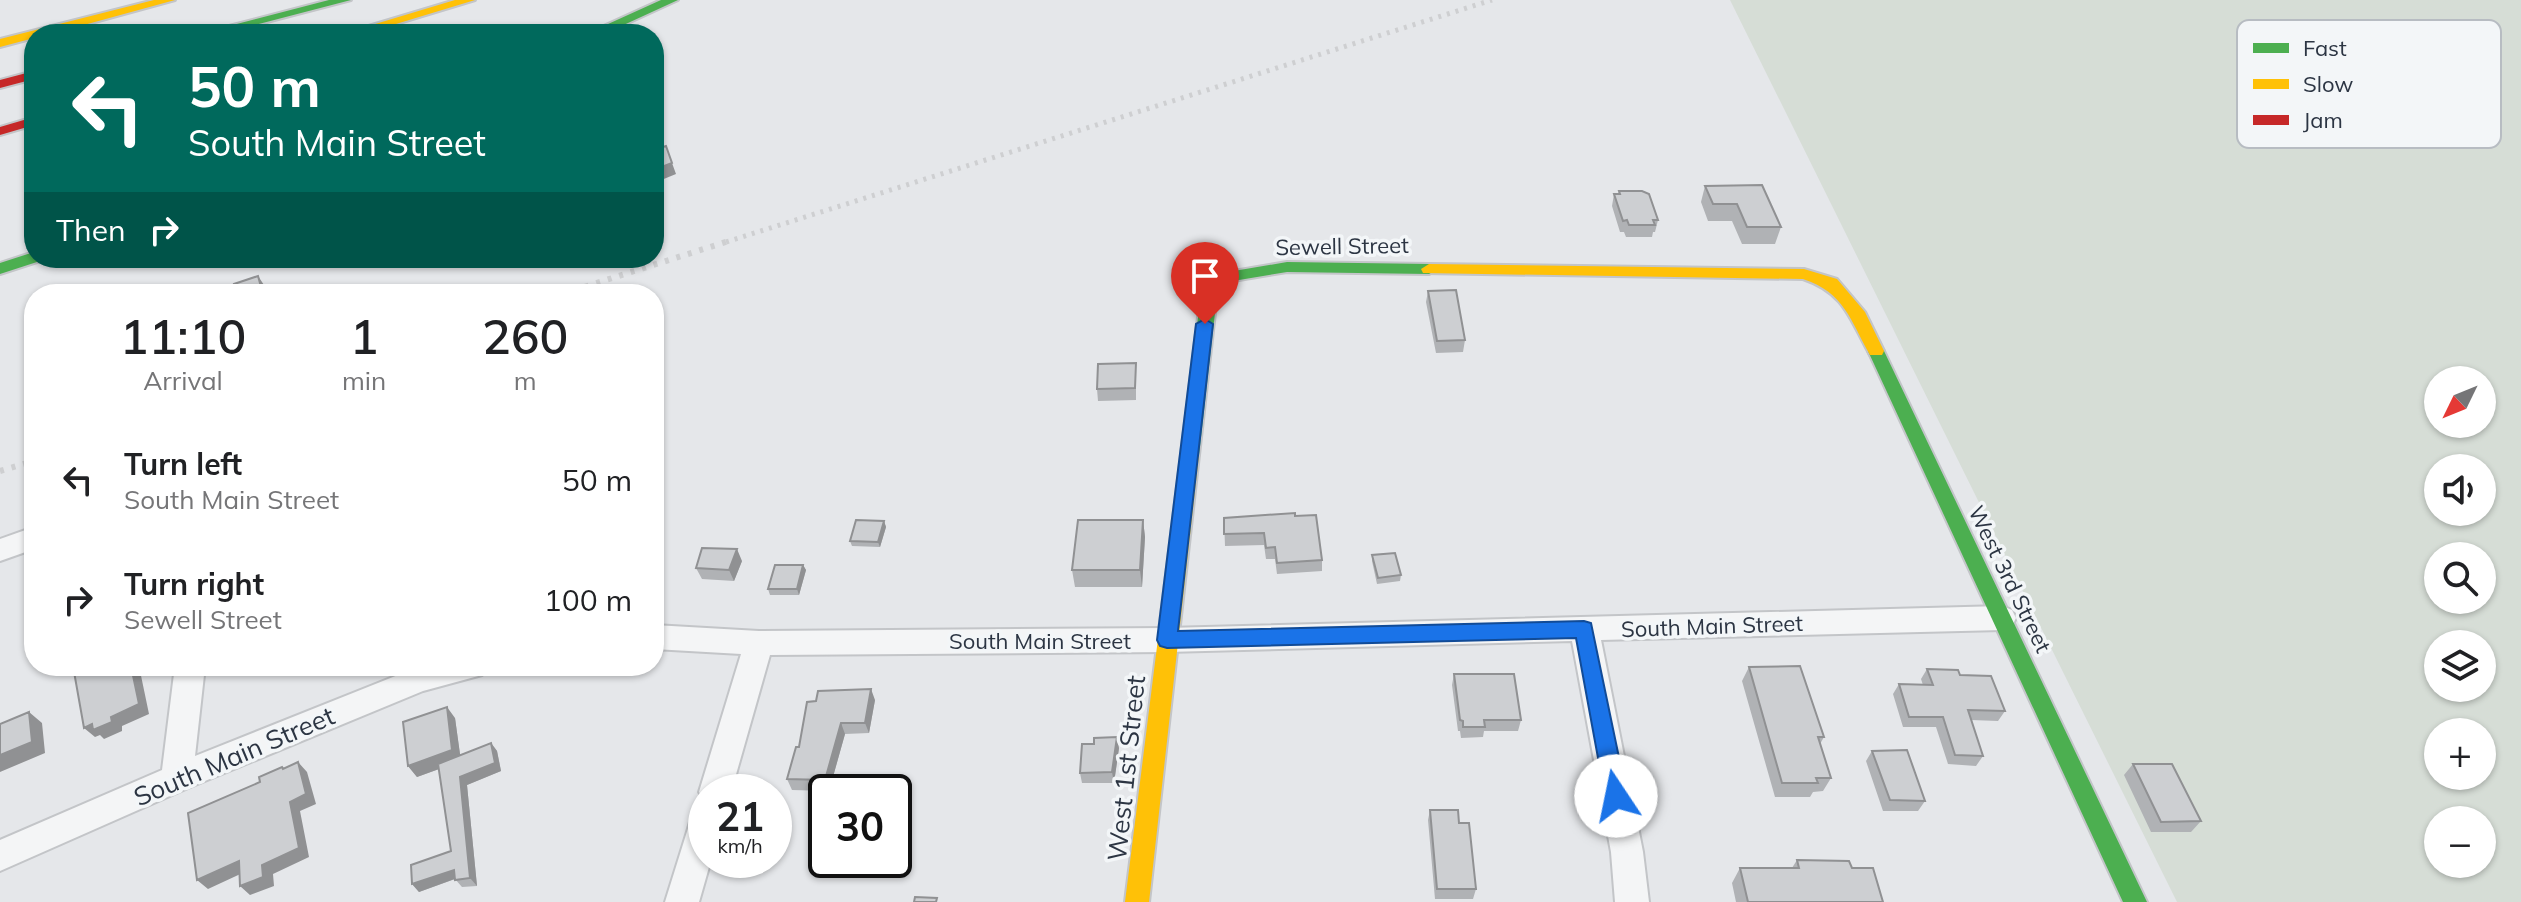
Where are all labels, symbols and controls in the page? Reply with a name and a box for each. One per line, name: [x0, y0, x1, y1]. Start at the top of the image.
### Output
legend: [2237, 20, 2501, 148]
text: Fast: [2303, 34, 2347, 62]
text: 50 m: [188, 51, 321, 121]
icon: left: [56, 56, 160, 160]
text: Slow: [2303, 70, 2353, 98]
text: Jam: [2303, 106, 2343, 134]
text: South Main Street: [188, 120, 486, 165]
icon: right: [142, 208, 186, 252]
text: Then: [56, 211, 126, 249]
street label: Sewell Street: [1275, 231, 1409, 261]
pin: [1171, 242, 1239, 324]
icon: arrive: [1183, 254, 1227, 298]
text: 11:10: [120, 306, 246, 366]
text: 1: [350, 306, 378, 366]
text: 260: [482, 306, 568, 366]
text: Arrival: [143, 364, 223, 397]
text: min: [342, 364, 386, 397]
text: m: [514, 364, 537, 397]
north arrow: [2424, 366, 2496, 438]
map controls: [2424, 366, 2496, 878]
text: Turn left: [124, 445, 242, 483]
button: sound: [2424, 454, 2496, 526]
icon: left: [56, 458, 100, 502]
text: 50 m: [562, 461, 632, 499]
text: South Main Street: [124, 483, 339, 516]
street label: West 3rd Street: [1962, 501, 2058, 657]
button: search: [2424, 542, 2496, 614]
text: Turn right: [124, 565, 264, 603]
icon: right: [56, 578, 100, 622]
text: 100 m: [544, 581, 632, 619]
text: Sewell Street: [124, 603, 282, 636]
street label: South Main Street: [1621, 609, 1804, 643]
street label: South Main Street: [949, 627, 1131, 655]
button: layers: [2424, 630, 2496, 702]
street label: West 1st Street: [1100, 674, 1152, 862]
street label: South Main Street: [129, 699, 339, 813]
button: +: [2424, 718, 2496, 790]
position arrow: [1574, 754, 1658, 838]
speed limit sign: 30: [808, 774, 912, 878]
text: 21: [716, 791, 764, 841]
button: −: [2424, 806, 2496, 878]
text: km/h: [717, 833, 763, 858]

